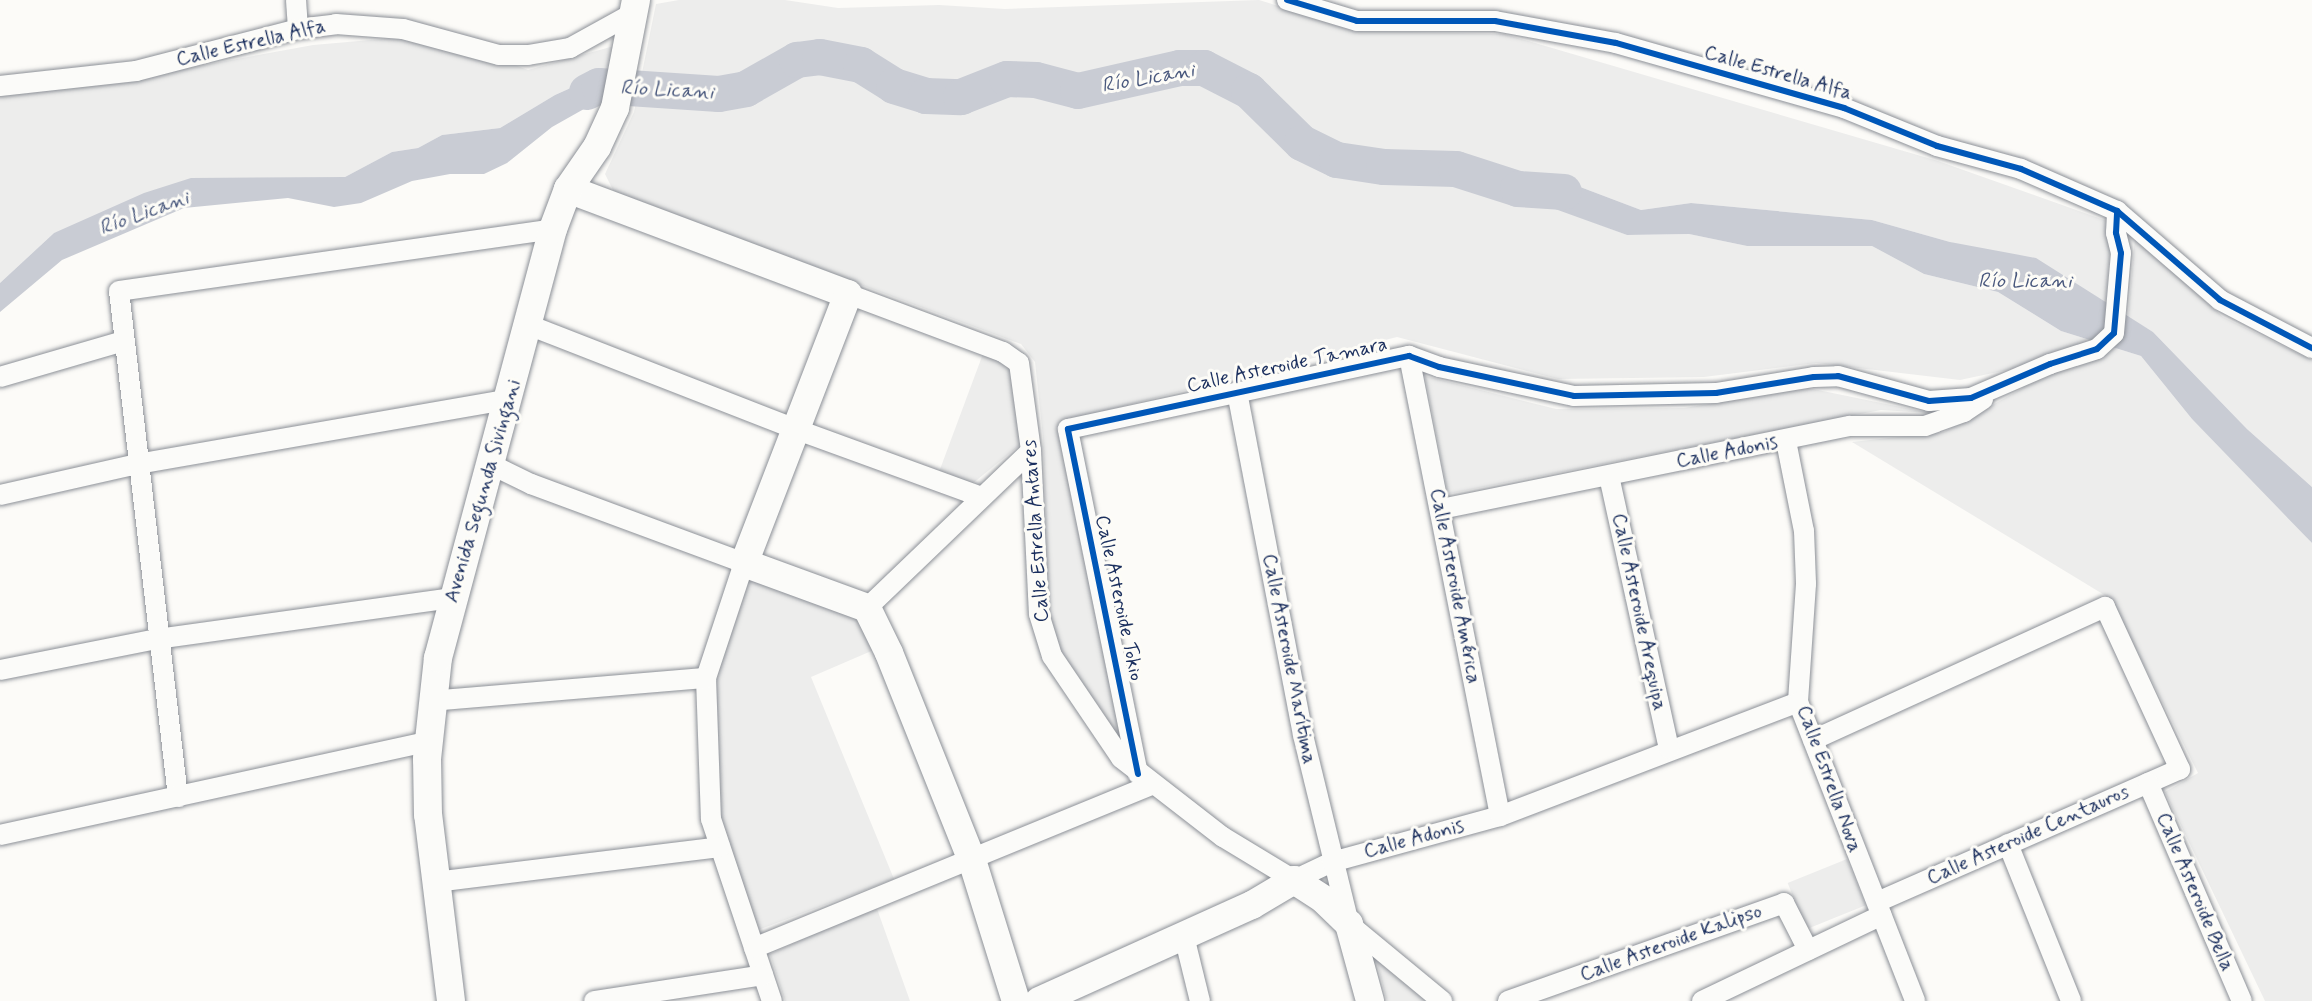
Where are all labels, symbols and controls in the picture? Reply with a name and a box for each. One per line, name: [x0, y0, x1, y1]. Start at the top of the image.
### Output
street label: Calle Estrella Alfa: [174, 14, 328, 72]
street label: Calle Estrella Alfa: [1702, 40, 1854, 106]
water label: Río Licani: [1101, 58, 1195, 98]
water label: Río Licani: [621, 75, 713, 105]
water label: Río Licani: [97, 186, 191, 240]
water label: Río Licani: [1979, 268, 2071, 294]
street label: Calle Asteroide Tamara: [1188, 333, 1386, 397]
street label: Avenida Segunda Sivingani: [439, 375, 527, 607]
street label: Calle Adonis: [1674, 430, 1780, 474]
street label: Calle Estrella Antares: [1018, 439, 1054, 623]
street label: Calle Asteroide América: [1424, 486, 1486, 686]
street label: Calle Asteroide Arequipa: [1606, 510, 1672, 714]
street label: Calle Asteroide Tokio: [1089, 512, 1149, 684]
street label: Calle Asteroide Marítima: [1257, 554, 1321, 764]
street label: Calle Estrella Nova: [1791, 702, 1867, 856]
street label: Calle Asteroide Centauros: [1923, 780, 2133, 890]
street label: Calle Asteroide Bella: [2151, 809, 2239, 975]
street label: Calle Adonis: [1361, 814, 1467, 864]
street label: Calle Asteroide Kalipso: [1577, 899, 1765, 987]

